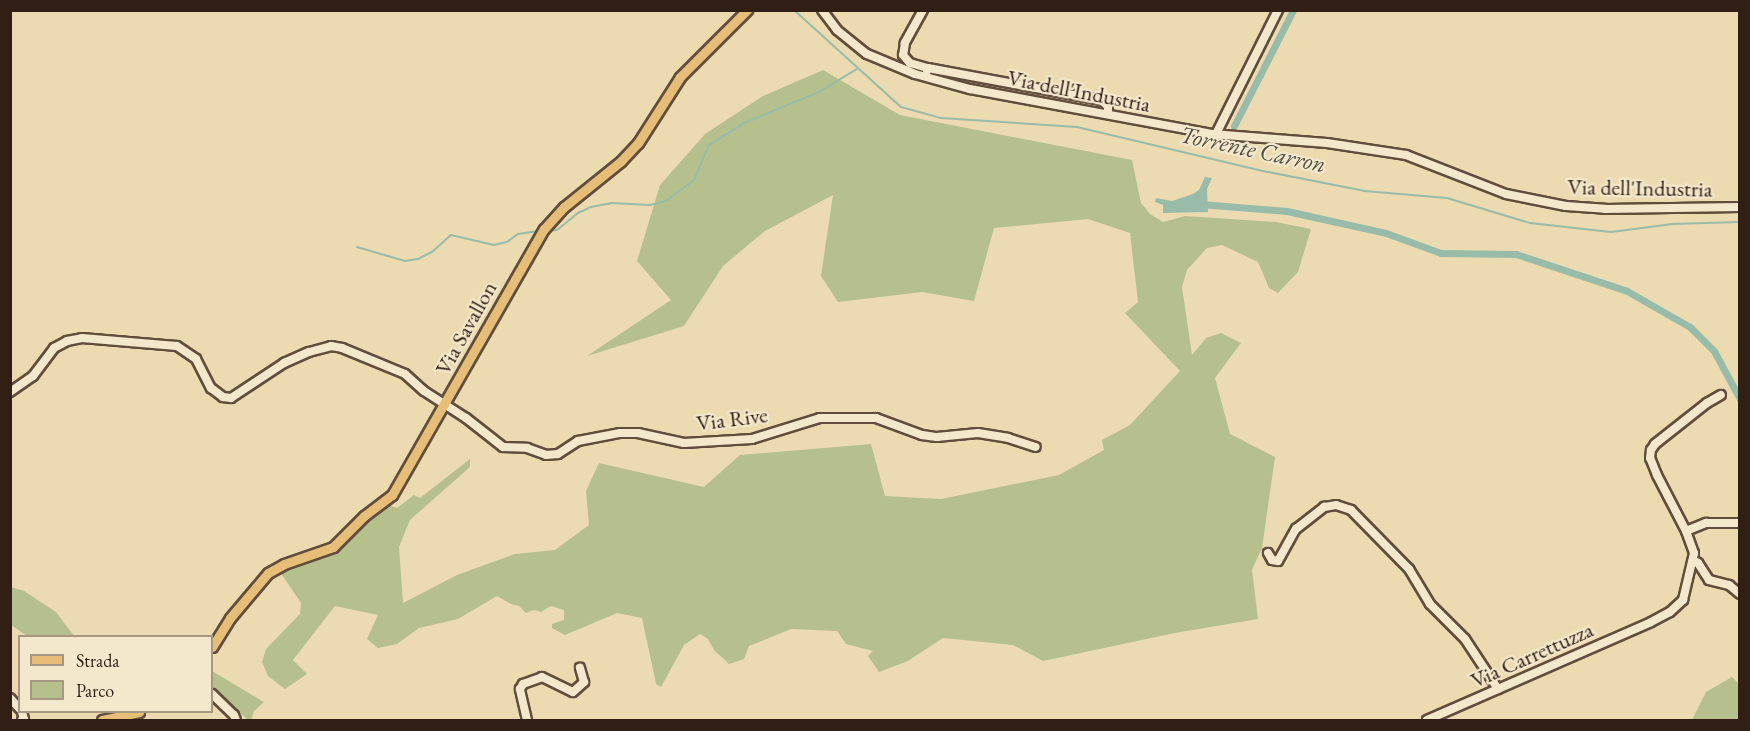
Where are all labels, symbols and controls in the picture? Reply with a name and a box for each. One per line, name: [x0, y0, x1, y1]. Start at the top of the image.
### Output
street label: Via dell'Industria: [1005, 64, 1153, 118]
water label: Torrente Carron: [1178, 120, 1328, 178]
street label: Via dell'Industria: [1567, 174, 1713, 202]
street label: Via Savallon: [430, 277, 502, 379]
street label: Via Rive: [695, 402, 769, 436]
street label: Via Carrettuzza: [1467, 616, 1597, 694]
legend: [18, 635, 213, 713]
text: Strada: [76, 649, 120, 672]
text: Parco: [76, 679, 114, 702]

